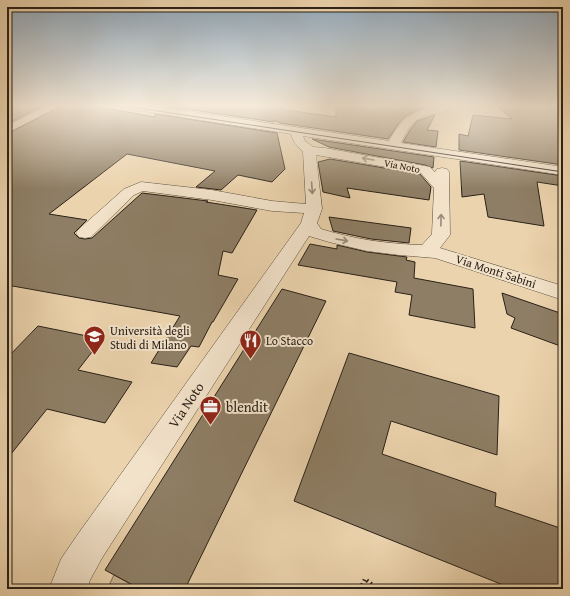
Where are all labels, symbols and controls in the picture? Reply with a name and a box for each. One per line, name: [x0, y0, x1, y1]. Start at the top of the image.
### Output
one-way arrow: [362, 155, 375, 163]
street label: Via Noto: [383, 155, 421, 177]
one-way arrow: [308, 181, 315, 194]
one-way arrow: [437, 214, 445, 227]
one-way arrow: [335, 236, 348, 244]
street label: Via Monti Sabini: [454, 250, 539, 292]
place label: Università degli Studi di Milano: [110, 322, 190, 353]
school or university icon: Università degli Studi di Milano: [82, 324, 108, 357]
restaurant icon: Lo Stacco: [237, 327, 263, 360]
place label: Lo Stacco: [266, 332, 313, 349]
street label: Via Noto: [163, 378, 209, 432]
office icon: blendit: [197, 394, 223, 427]
place label: blendit: [226, 397, 268, 417]

